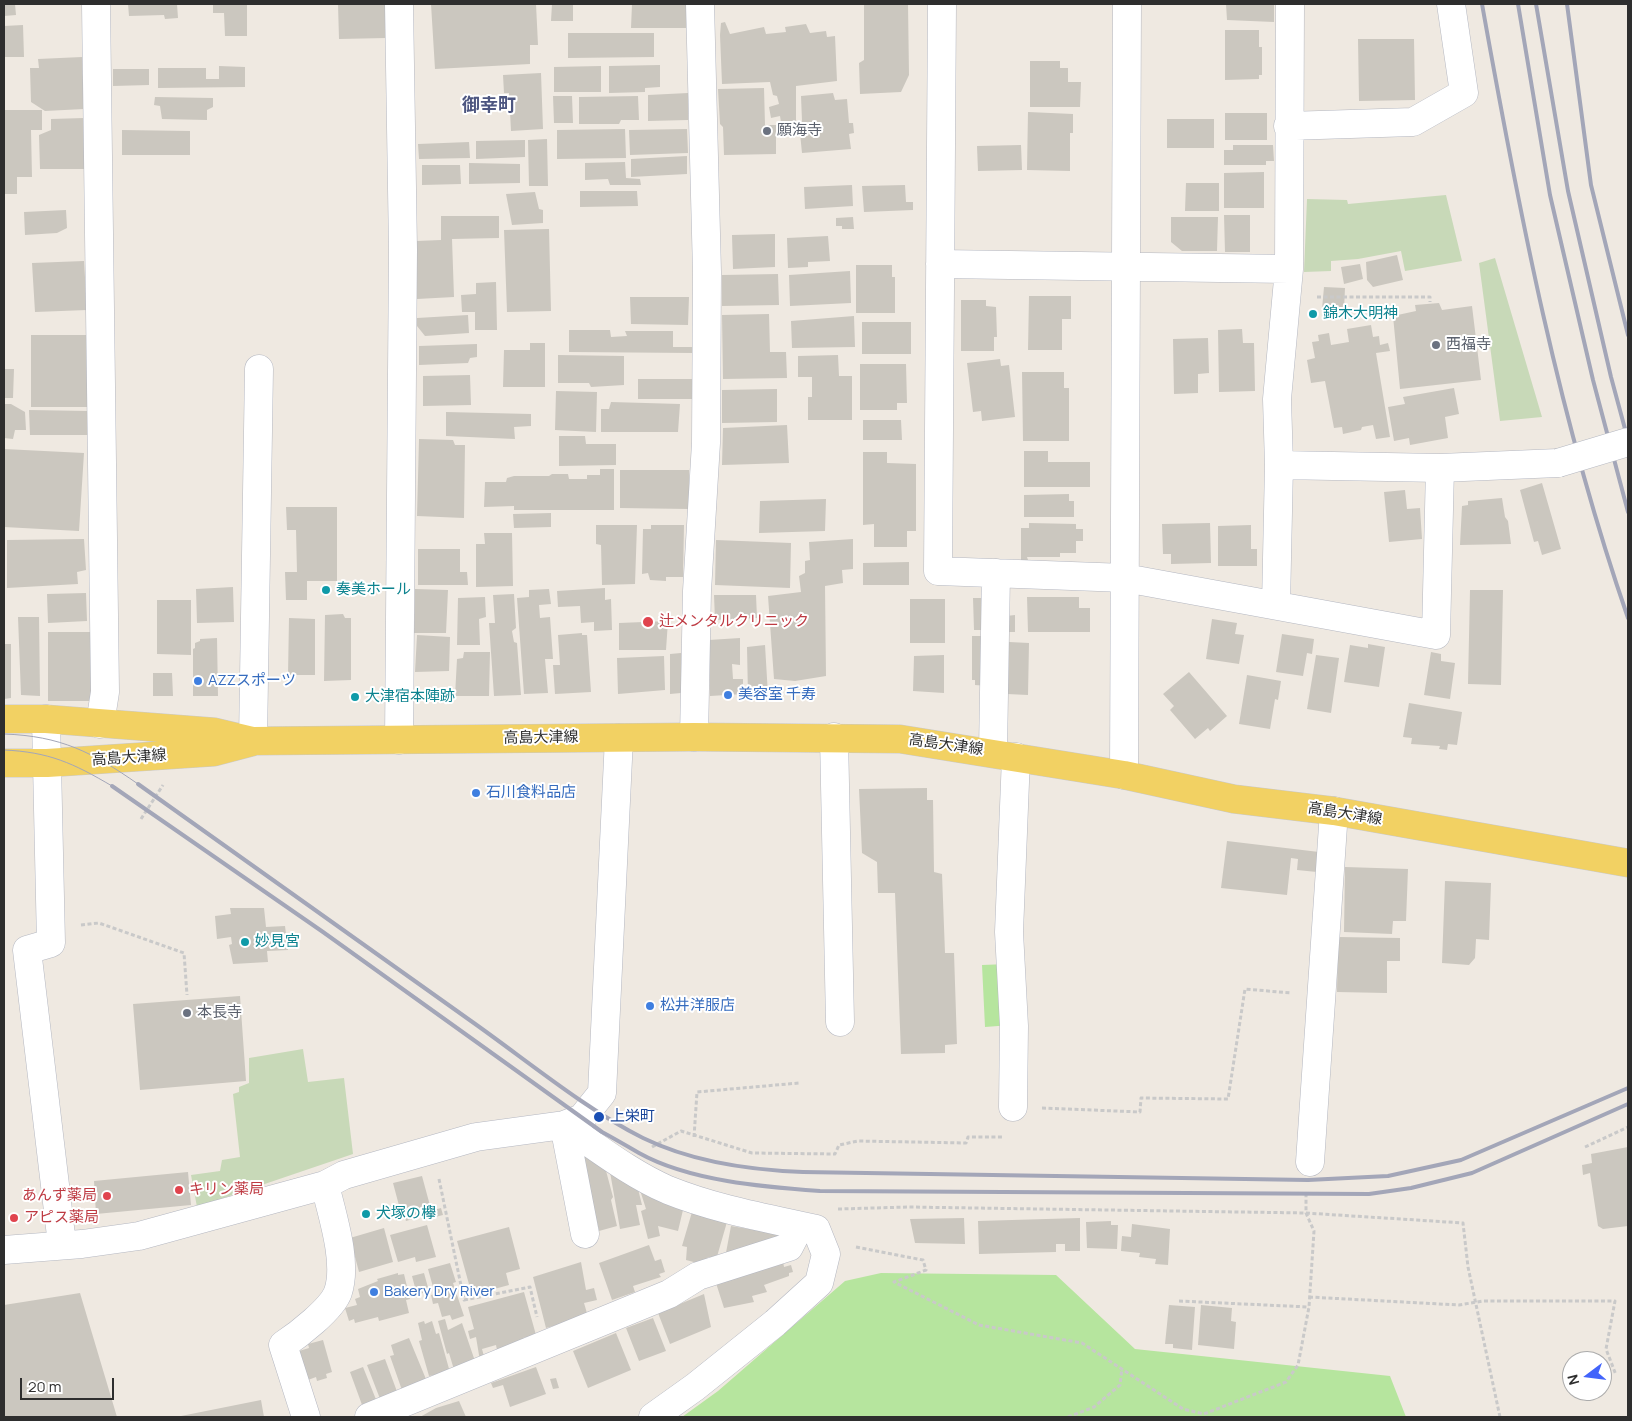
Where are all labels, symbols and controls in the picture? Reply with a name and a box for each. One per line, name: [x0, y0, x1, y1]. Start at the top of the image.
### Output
district label: 御幸町: [462, 95, 516, 117]
place label: 願海寺: [777, 122, 822, 140]
marker: 願海寺: [761, 125, 773, 137]
place label: 錦木大明神: [1323, 305, 1398, 323]
marker: 錦木大明神: [1307, 308, 1319, 320]
place label: 西福寺: [1446, 336, 1491, 354]
marker: 西福寺: [1430, 339, 1442, 351]
place label: 奏美ホール: [336, 581, 411, 599]
marker: 奏美ホール: [320, 584, 332, 596]
place label: 辻メンタルクリニック: [659, 613, 809, 631]
marker: 辻メンタルクリニック: [641, 615, 655, 629]
place label: AZZスポーツ: [208, 672, 296, 690]
marker: AZZスポーツ: [192, 675, 204, 687]
place label: 美容室 千寿: [738, 686, 816, 704]
place label: 大津宿本陣跡: [365, 688, 455, 706]
marker: 美容室 千寿: [722, 689, 734, 701]
marker: 大津宿本陣跡: [349, 691, 361, 703]
street label: 高島大津線: [503, 728, 579, 748]
street label: 高島大津線: [908, 731, 984, 759]
street label: 高島大津線: [91, 746, 167, 770]
place label: 石川食料品店: [486, 784, 576, 802]
marker: 石川食料品店: [470, 787, 482, 799]
street label: 高島大津線: [1307, 799, 1383, 829]
place label: 妙見宮: [255, 933, 300, 951]
marker: 妙見宮: [239, 936, 251, 948]
place label: 松井洋服店: [660, 997, 735, 1015]
marker: 松井洋服店: [644, 1000, 656, 1012]
place label: 本長寺: [197, 1004, 242, 1022]
marker: 本長寺: [181, 1007, 193, 1019]
place label: 上栄町: [610, 1108, 655, 1126]
marker: 上栄町: [592, 1110, 606, 1124]
place label: キリン薬局: [189, 1181, 264, 1199]
marker: キリン薬局: [173, 1184, 185, 1196]
place label: あんず薬局: [22, 1187, 97, 1205]
marker: あんず薬局: [101, 1190, 113, 1202]
place label: 犬塚の欅: [376, 1205, 436, 1223]
marker: 犬塚の欅: [360, 1208, 372, 1220]
place label: アピス薬局: [24, 1209, 99, 1227]
marker: アピス薬局: [8, 1212, 20, 1224]
place label: Bakery Dry River: [384, 1283, 495, 1301]
marker: Bakery Dry River: [368, 1286, 380, 1298]
north arrow: [1562, 1351, 1612, 1401]
scale bar: [22, 1368, 116, 1400]
text: N: [1563, 1372, 1583, 1387]
text: 20 m: [28, 1376, 61, 1397]

